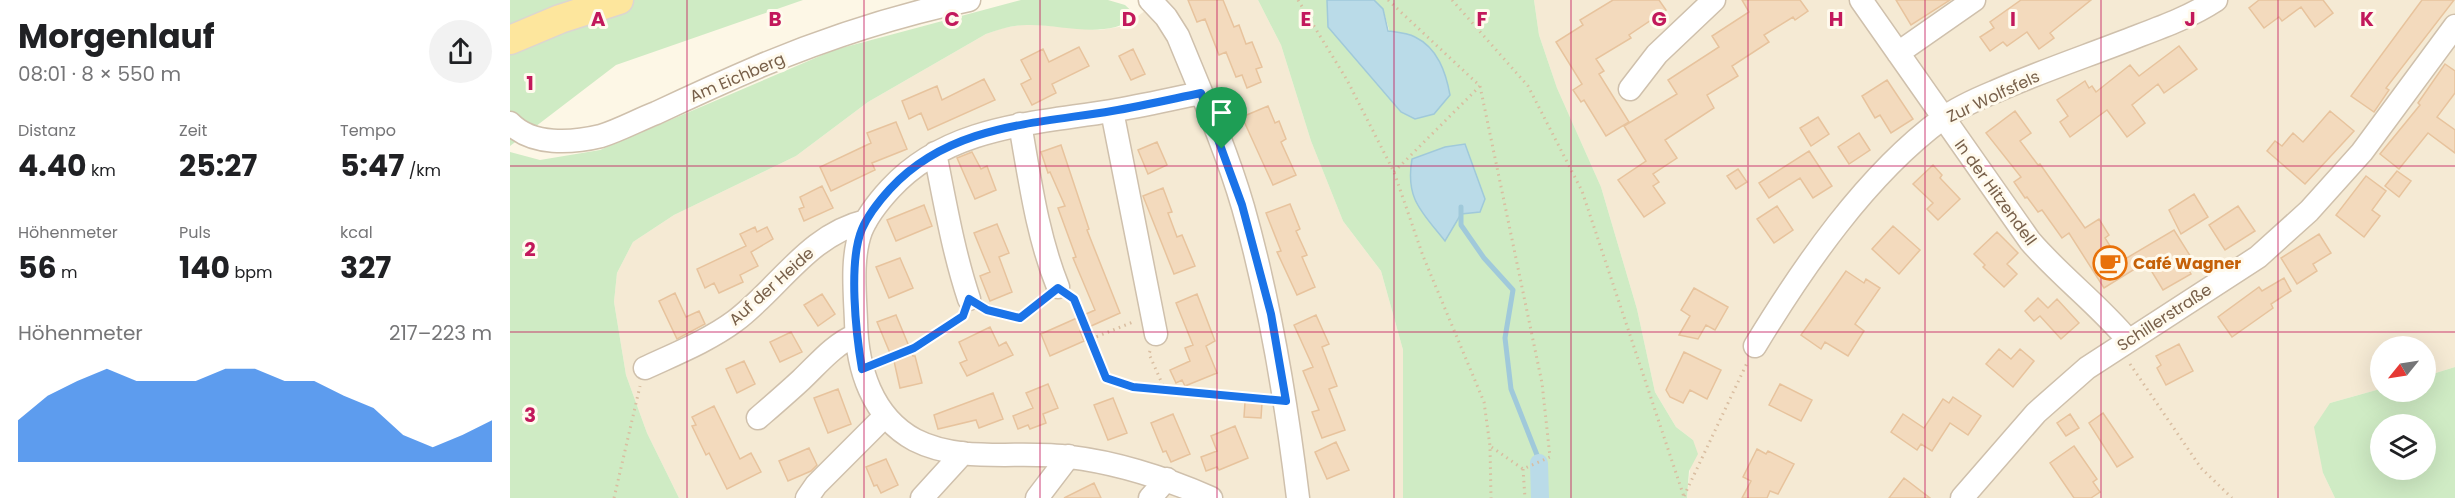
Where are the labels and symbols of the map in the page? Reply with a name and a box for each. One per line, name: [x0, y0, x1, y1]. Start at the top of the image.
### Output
text: A: [591, 5, 606, 33]
text: B: [768, 5, 782, 33]
text: C: [944, 5, 960, 33]
text: D: [1122, 5, 1136, 33]
text: E: [1301, 5, 1311, 33]
text: F: [1477, 5, 1488, 33]
text: G: [1651, 5, 1667, 33]
text: H: [1829, 5, 1843, 33]
text: I: [2010, 5, 2016, 33]
text: J: [2184, 5, 2196, 33]
text: K: [2360, 5, 2374, 33]
street label: Am Eichberg: [686, 47, 788, 108]
street label: Zur Wolfsfels: [1943, 65, 2043, 128]
text: 1: [526, 69, 534, 97]
pin: [1196, 87, 1247, 149]
street label: In der Hitzendell: [1949, 134, 2042, 250]
text: 2: [524, 235, 536, 263]
street label: Auf der Heide: [724, 242, 819, 331]
cafe icon: Café Wagner: [2092, 245, 2128, 281]
place label: Café Wagner: [2133, 252, 2241, 275]
street label: Schillerstraße: [2112, 278, 2216, 357]
north arrow: [2370, 336, 2436, 402]
text: 3: [524, 401, 536, 429]

